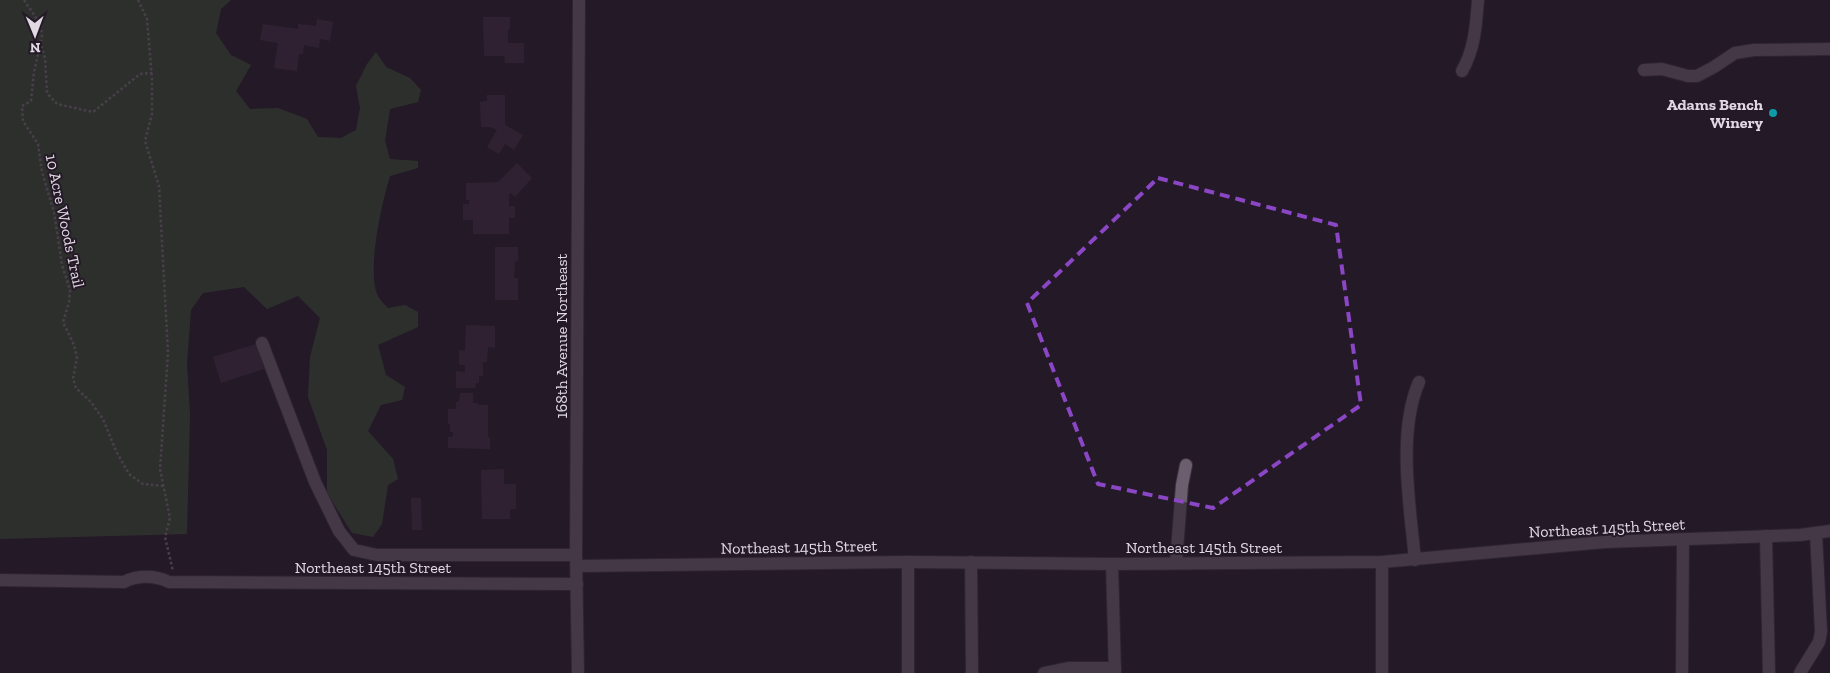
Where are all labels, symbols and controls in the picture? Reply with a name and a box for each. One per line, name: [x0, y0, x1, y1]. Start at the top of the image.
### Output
north arrow: [10, 10, 60, 60]
text: N: [29, 39, 41, 56]
place label: Adams Bench Winery: [1667, 95, 1764, 132]
marker: Adams Bench Winery: [1767, 107, 1779, 119]
street label: 10 Acre Woods Trail: [42, 152, 88, 290]
street label: 168th Avenue Northeast: [552, 253, 571, 418]
street label: Northeast 145th Street: [1528, 514, 1686, 542]
street label: Northeast 145th Street: [721, 536, 878, 558]
street label: Northeast 145th Street: [1126, 538, 1282, 557]
street label: Northeast 145th Street: [295, 558, 451, 577]

